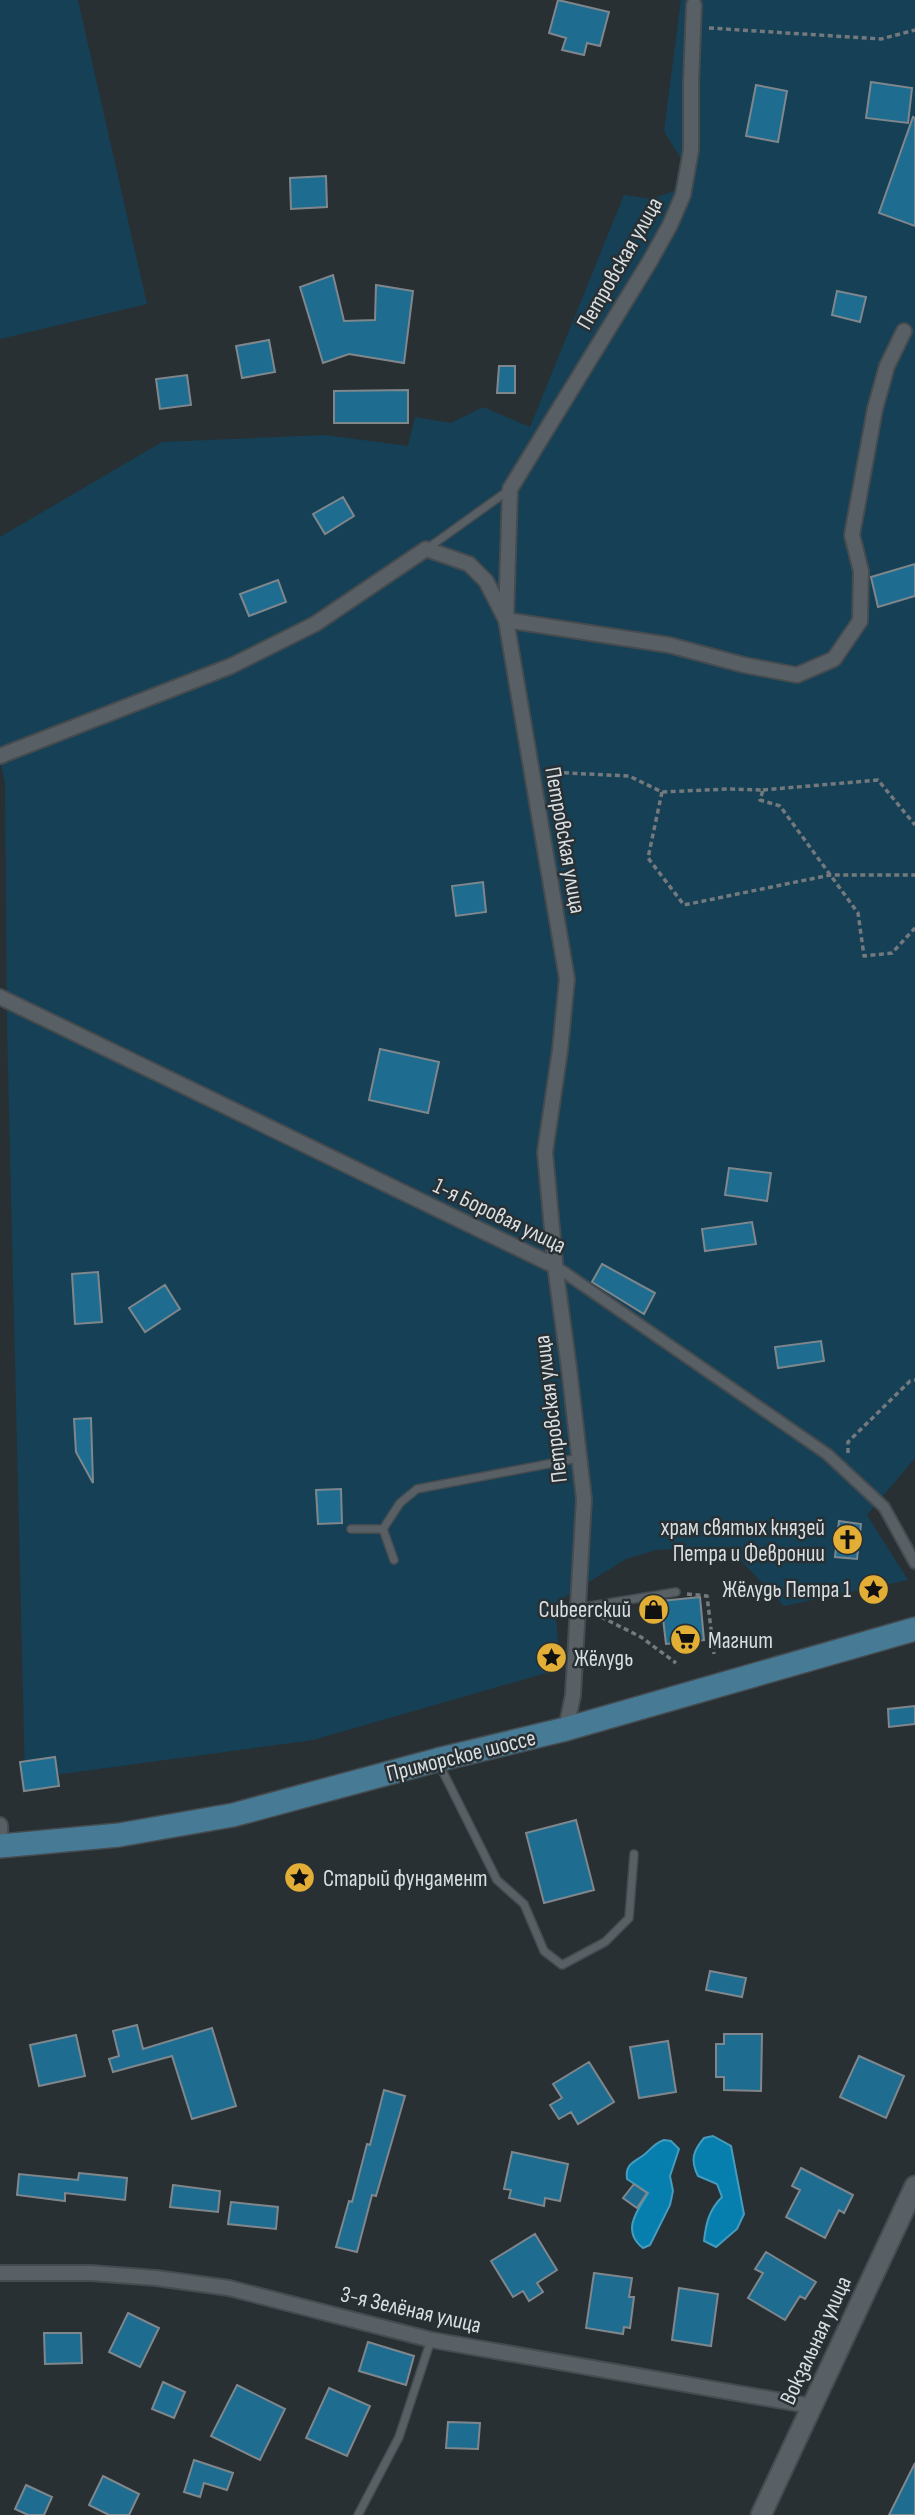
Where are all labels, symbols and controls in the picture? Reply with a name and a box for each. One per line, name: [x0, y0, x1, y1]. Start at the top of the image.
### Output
street label: Петровская улица: [571, 192, 669, 335]
street label: Петровская улица: [538, 765, 592, 916]
street label: 1-я Боровая улица: [429, 1172, 570, 1260]
street label: Петровская улица: [528, 1333, 574, 1484]
place label: храм святых князей Петра и Февронии: [661, 1514, 825, 1568]
church icon: храм святых князей Петра и Февронии: [831, 1523, 865, 1557]
place icon: Жёлудь Петра 1: [857, 1572, 891, 1606]
place label: Жёлудь Петра 1: [722, 1576, 851, 1604]
shop icon: Сиbeerский: [637, 1592, 671, 1626]
place label: Сиbeerский: [539, 1596, 631, 1624]
supermarket icon: Магнит: [668, 1623, 702, 1657]
place label: Магнит: [708, 1627, 773, 1655]
place icon: Жёлудь: [534, 1641, 568, 1675]
place label: Жёлудь: [574, 1645, 633, 1673]
street label: Приморское шоссе: [384, 1724, 539, 1788]
place icon: Старый фундамент: [283, 1861, 317, 1895]
place label: Старый фундамент: [323, 1865, 488, 1893]
street label: Вокзальная улица: [774, 2272, 858, 2409]
street label: 3-я Зелёная улица: [338, 2280, 484, 2340]

